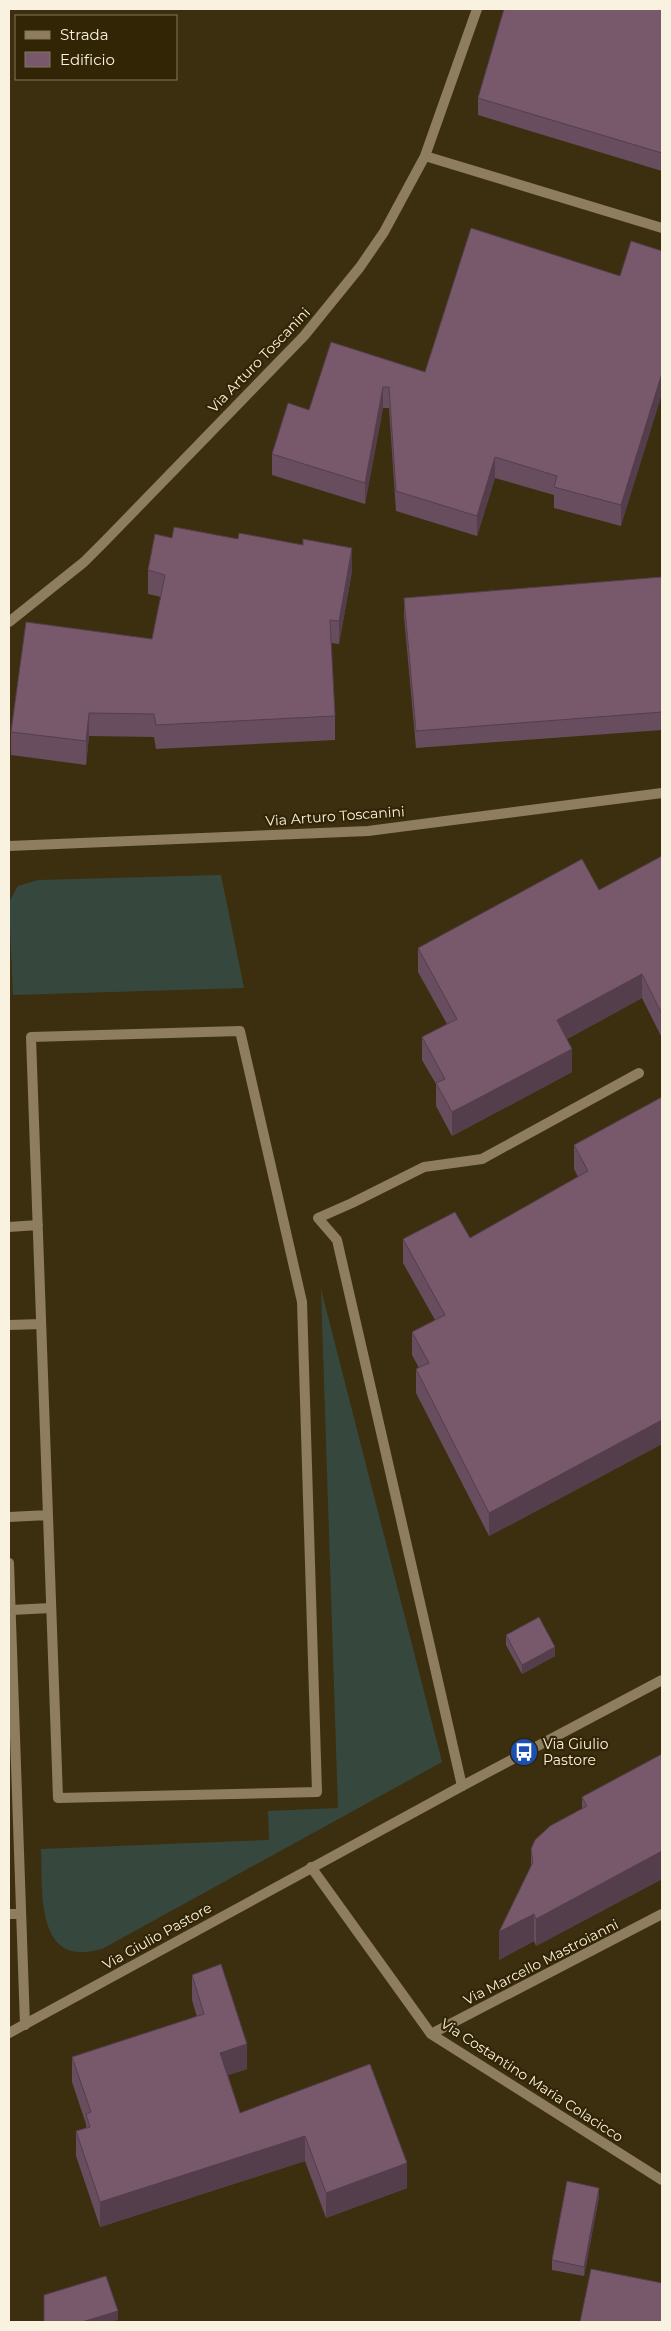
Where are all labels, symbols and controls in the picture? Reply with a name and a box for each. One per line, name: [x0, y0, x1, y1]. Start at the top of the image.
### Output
legend: [15, 15, 178, 80]
text: Strada: [60, 25, 109, 44]
text: Edificio: [60, 50, 115, 69]
street label: Via Arturo Toscanini: [204, 304, 314, 416]
street label: Via Arturo Toscanini: [265, 802, 405, 830]
place label: Via Giulio Pastore: [543, 1735, 609, 1769]
bus stop icon: Via Giulio Pastore: [509, 1737, 539, 1767]
street label: Via Giulio Pastore: [99, 1899, 215, 1973]
street label: Via Marcello Mastroianni: [460, 1915, 622, 2009]
street label: Via Costantino Maria Colacicco: [437, 2014, 627, 2146]

